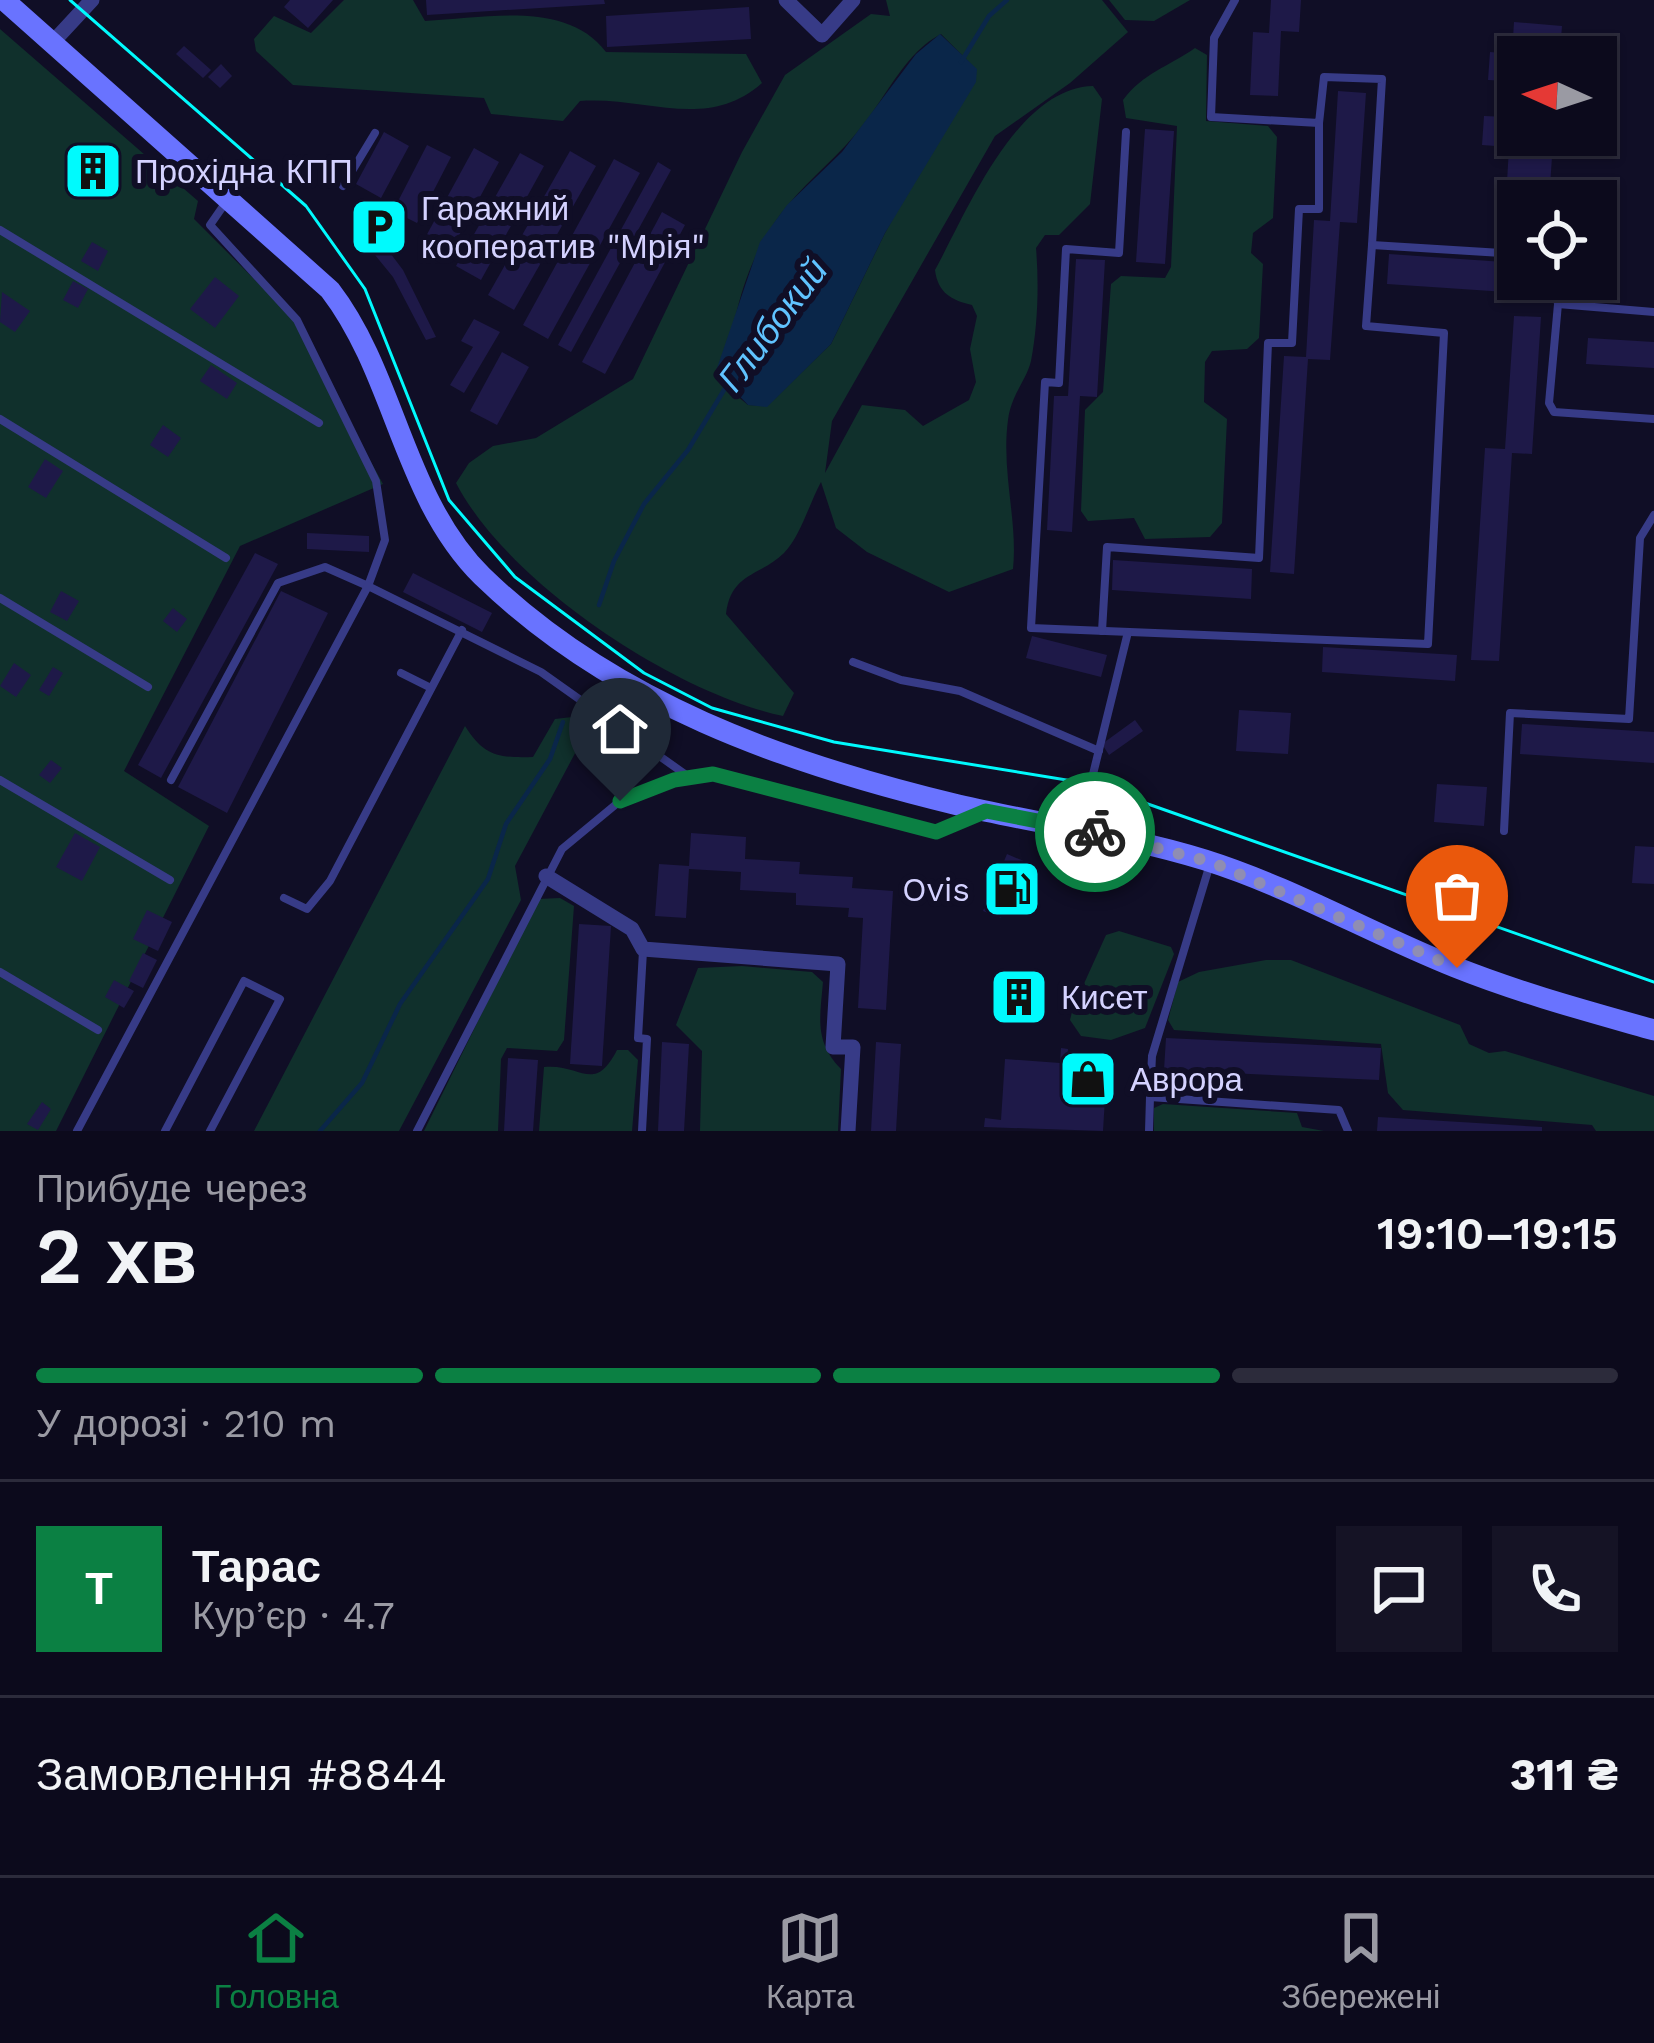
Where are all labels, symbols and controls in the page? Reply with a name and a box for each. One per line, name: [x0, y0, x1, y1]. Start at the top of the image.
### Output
north arrow: [1497, 36, 1617, 156]
map controls: [1497, 36, 1617, 300]
building icon: Прохідна КПП: [62, 140, 124, 202]
place label: Прохідна КПП: [135, 152, 353, 191]
button: locate: [1497, 180, 1617, 300]
place label: Гаражний кооператив "Мрія": [421, 189, 705, 266]
parking icon: Гаражний кооператив "Мрія": [348, 196, 410, 258]
water label: Глибокий: [709, 250, 837, 400]
pin: [569, 678, 671, 801]
icon: home: [587, 696, 653, 762]
courier: [1035, 772, 1155, 892]
icon: bike: [1062, 799, 1128, 865]
pin: [1406, 845, 1508, 968]
fuel station icon: Ovis: [981, 858, 1043, 920]
icon: bag: [1424, 863, 1490, 929]
place label: Ovis: [902, 870, 970, 909]
building icon: Кисет: [988, 966, 1050, 1028]
place label: Кисет: [1061, 978, 1148, 1017]
shop icon: Аврора: [1057, 1048, 1119, 1110]
place label: Аврора: [1130, 1060, 1244, 1099]
text: Прибуде через: [36, 1166, 307, 1211]
text: 19:10–19:15: [1377, 1207, 1618, 1260]
text: 2 хв: [36, 1210, 197, 1302]
text: У дорозі · 210 m: [36, 1401, 336, 1446]
button: chat: [1336, 1526, 1462, 1652]
button: phone: [1492, 1526, 1618, 1652]
text: Тарас: [192, 1540, 321, 1593]
text: Т: [85, 1562, 113, 1615]
text: Кур’єр · 4.7: [192, 1593, 395, 1638]
text: Замовлення #8844: [36, 1748, 447, 1801]
text: 311 ₴: [1510, 1748, 1618, 1801]
tab: Головна: [214, 1905, 339, 2016]
tab: Карта: [766, 1905, 854, 2016]
tab: Збережені: [1281, 1905, 1440, 2016]

